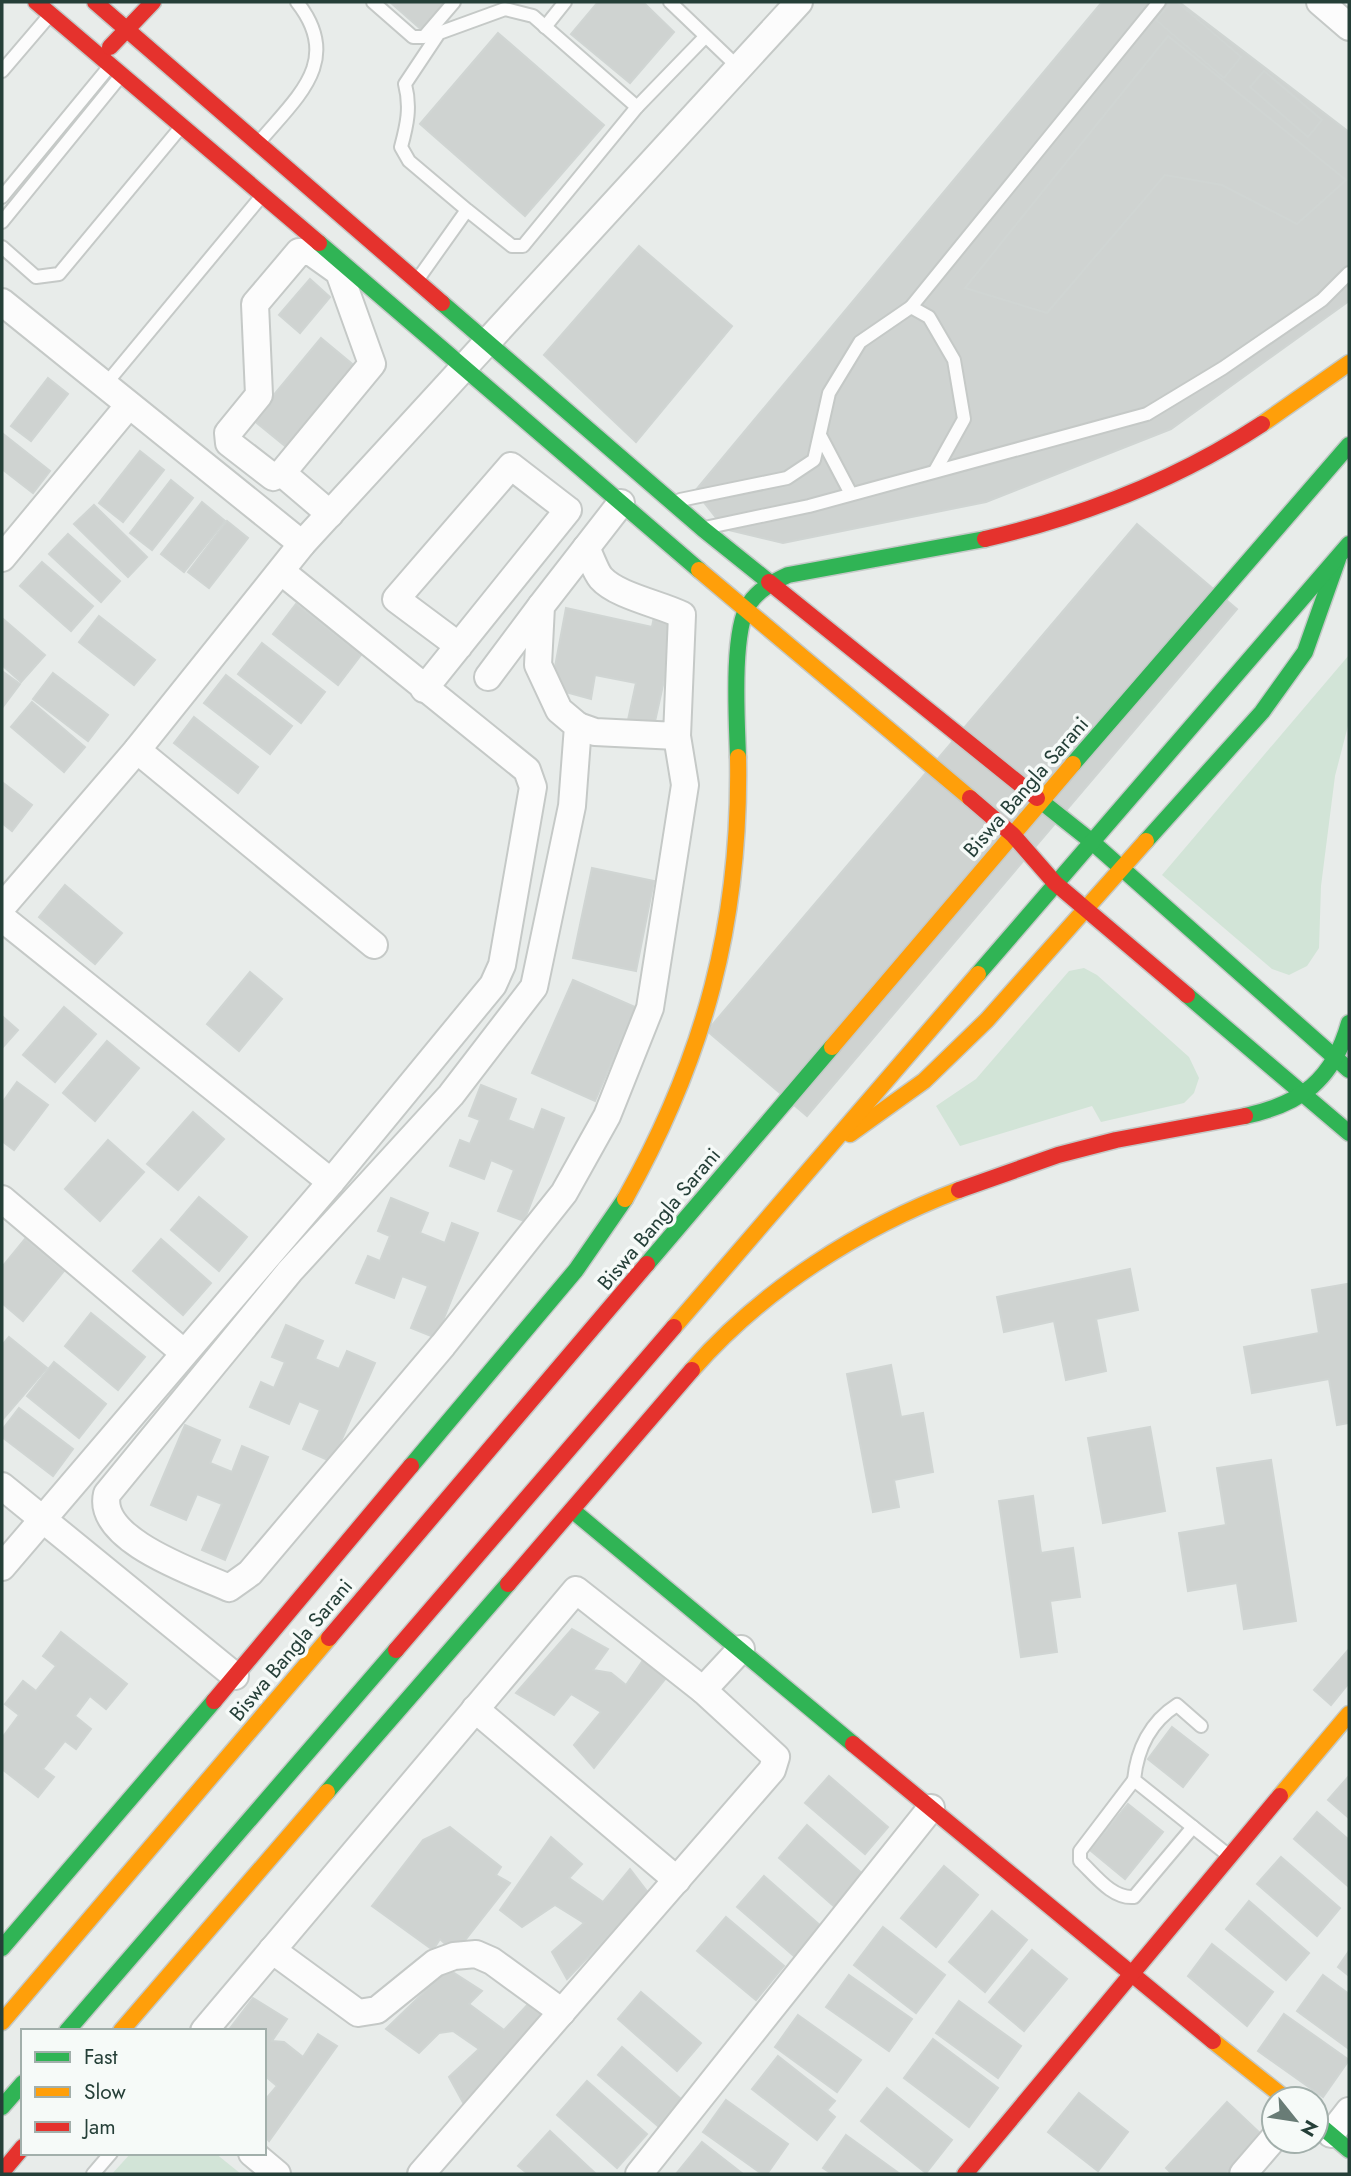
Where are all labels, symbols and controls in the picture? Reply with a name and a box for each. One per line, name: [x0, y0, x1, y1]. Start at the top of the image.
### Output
street label: Biswa Bangla Sarani: [956, 710, 1096, 864]
street label: Biswa Bangla Sarani: [590, 1141, 728, 1297]
street label: Biswa Bangla Sarani: [222, 1572, 360, 1728]
legend: [21, 2029, 266, 2155]
text: Fast: [84, 2042, 117, 2072]
text: Slow: [84, 2077, 126, 2107]
north arrow: [1260, 2085, 1330, 2155]
text: Jam: [81, 2112, 116, 2142]
text: N: [1294, 2115, 1325, 2142]

